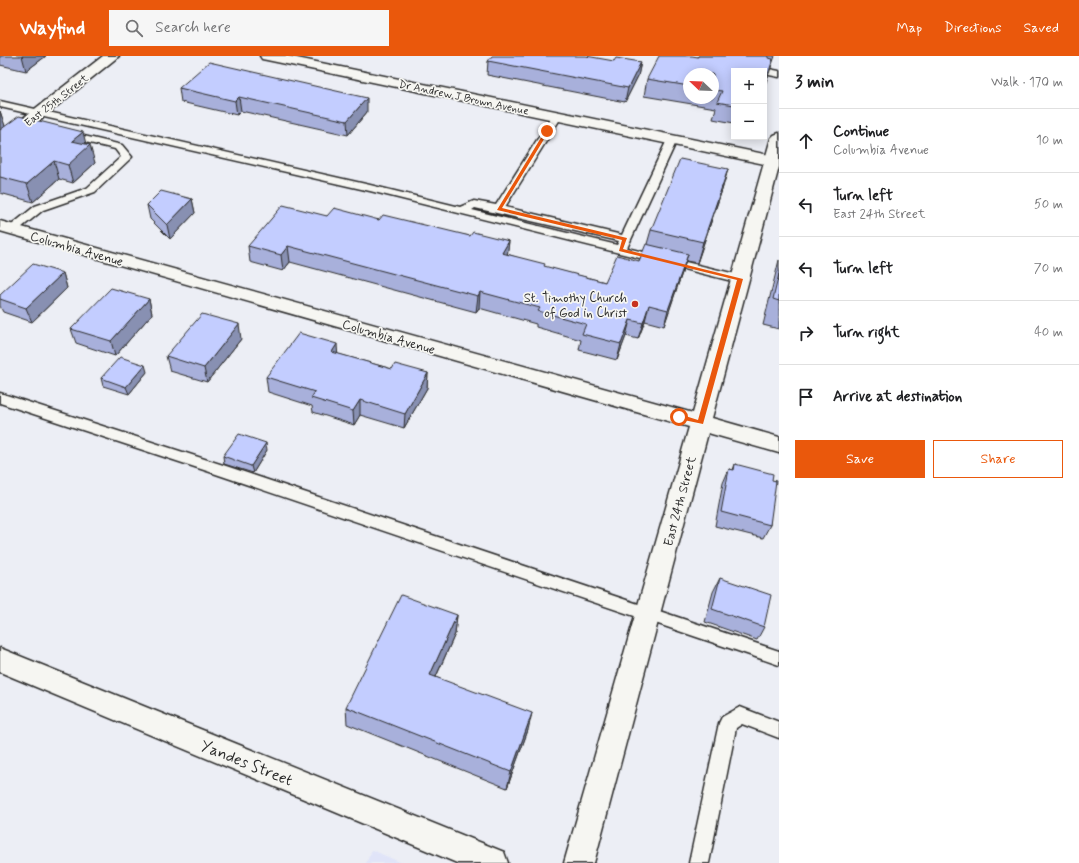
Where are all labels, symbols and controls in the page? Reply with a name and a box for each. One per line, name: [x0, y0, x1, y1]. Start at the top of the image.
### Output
search box: [109, 10, 389, 46]
text: Wayfind: [20, 16, 85, 41]
icon: search: [123, 17, 145, 39]
text: Search here: [155, 18, 231, 38]
text: Map: [896, 19, 922, 37]
text: Directions: [944, 19, 1002, 37]
text: Saved: [1024, 19, 1059, 37]
north arrow: [683, 68, 719, 104]
map controls: [731, 68, 767, 140]
button: +: [731, 68, 767, 104]
street label: East 25th Street: [22, 71, 92, 130]
text: 3 min: [795, 71, 834, 93]
text: Walk · 170 m: [991, 74, 1063, 91]
street label: Dr Andrew J Brown Avenue: [398, 77, 531, 119]
button: −: [731, 104, 767, 140]
route end: [538, 122, 556, 140]
text: Continue: [833, 122, 889, 142]
icon: ahead: [795, 130, 817, 152]
text: 10 m: [1036, 132, 1063, 149]
text: Columbia Avenue: [833, 142, 929, 159]
text: Turn left: [833, 186, 893, 206]
icon: left: [795, 194, 817, 216]
text: 50 m: [1034, 196, 1063, 213]
text: East 24th Street: [833, 206, 925, 223]
street label: Columbia Avenue: [28, 228, 125, 271]
icon: left: [795, 258, 817, 280]
text: Turn left: [833, 259, 893, 279]
text: 70 m: [1034, 260, 1063, 277]
place label: St. Timothy Church of God in Christ: [524, 290, 627, 322]
marker: St. Timothy Church of God in Christ: [630, 299, 640, 309]
street label: Columbia Avenue: [340, 316, 437, 359]
icon: right: [795, 322, 817, 344]
text: Turn right: [833, 323, 900, 343]
text: 40 m: [1034, 324, 1063, 341]
icon: arrive: [795, 386, 817, 408]
text: Arrive at destination: [833, 387, 962, 407]
route start: [670, 408, 688, 426]
button: Save: [795, 440, 925, 478]
button: Share: [933, 440, 1063, 478]
street label: East 24th Street: [660, 454, 701, 548]
street label: Yandes Street: [197, 735, 296, 791]

